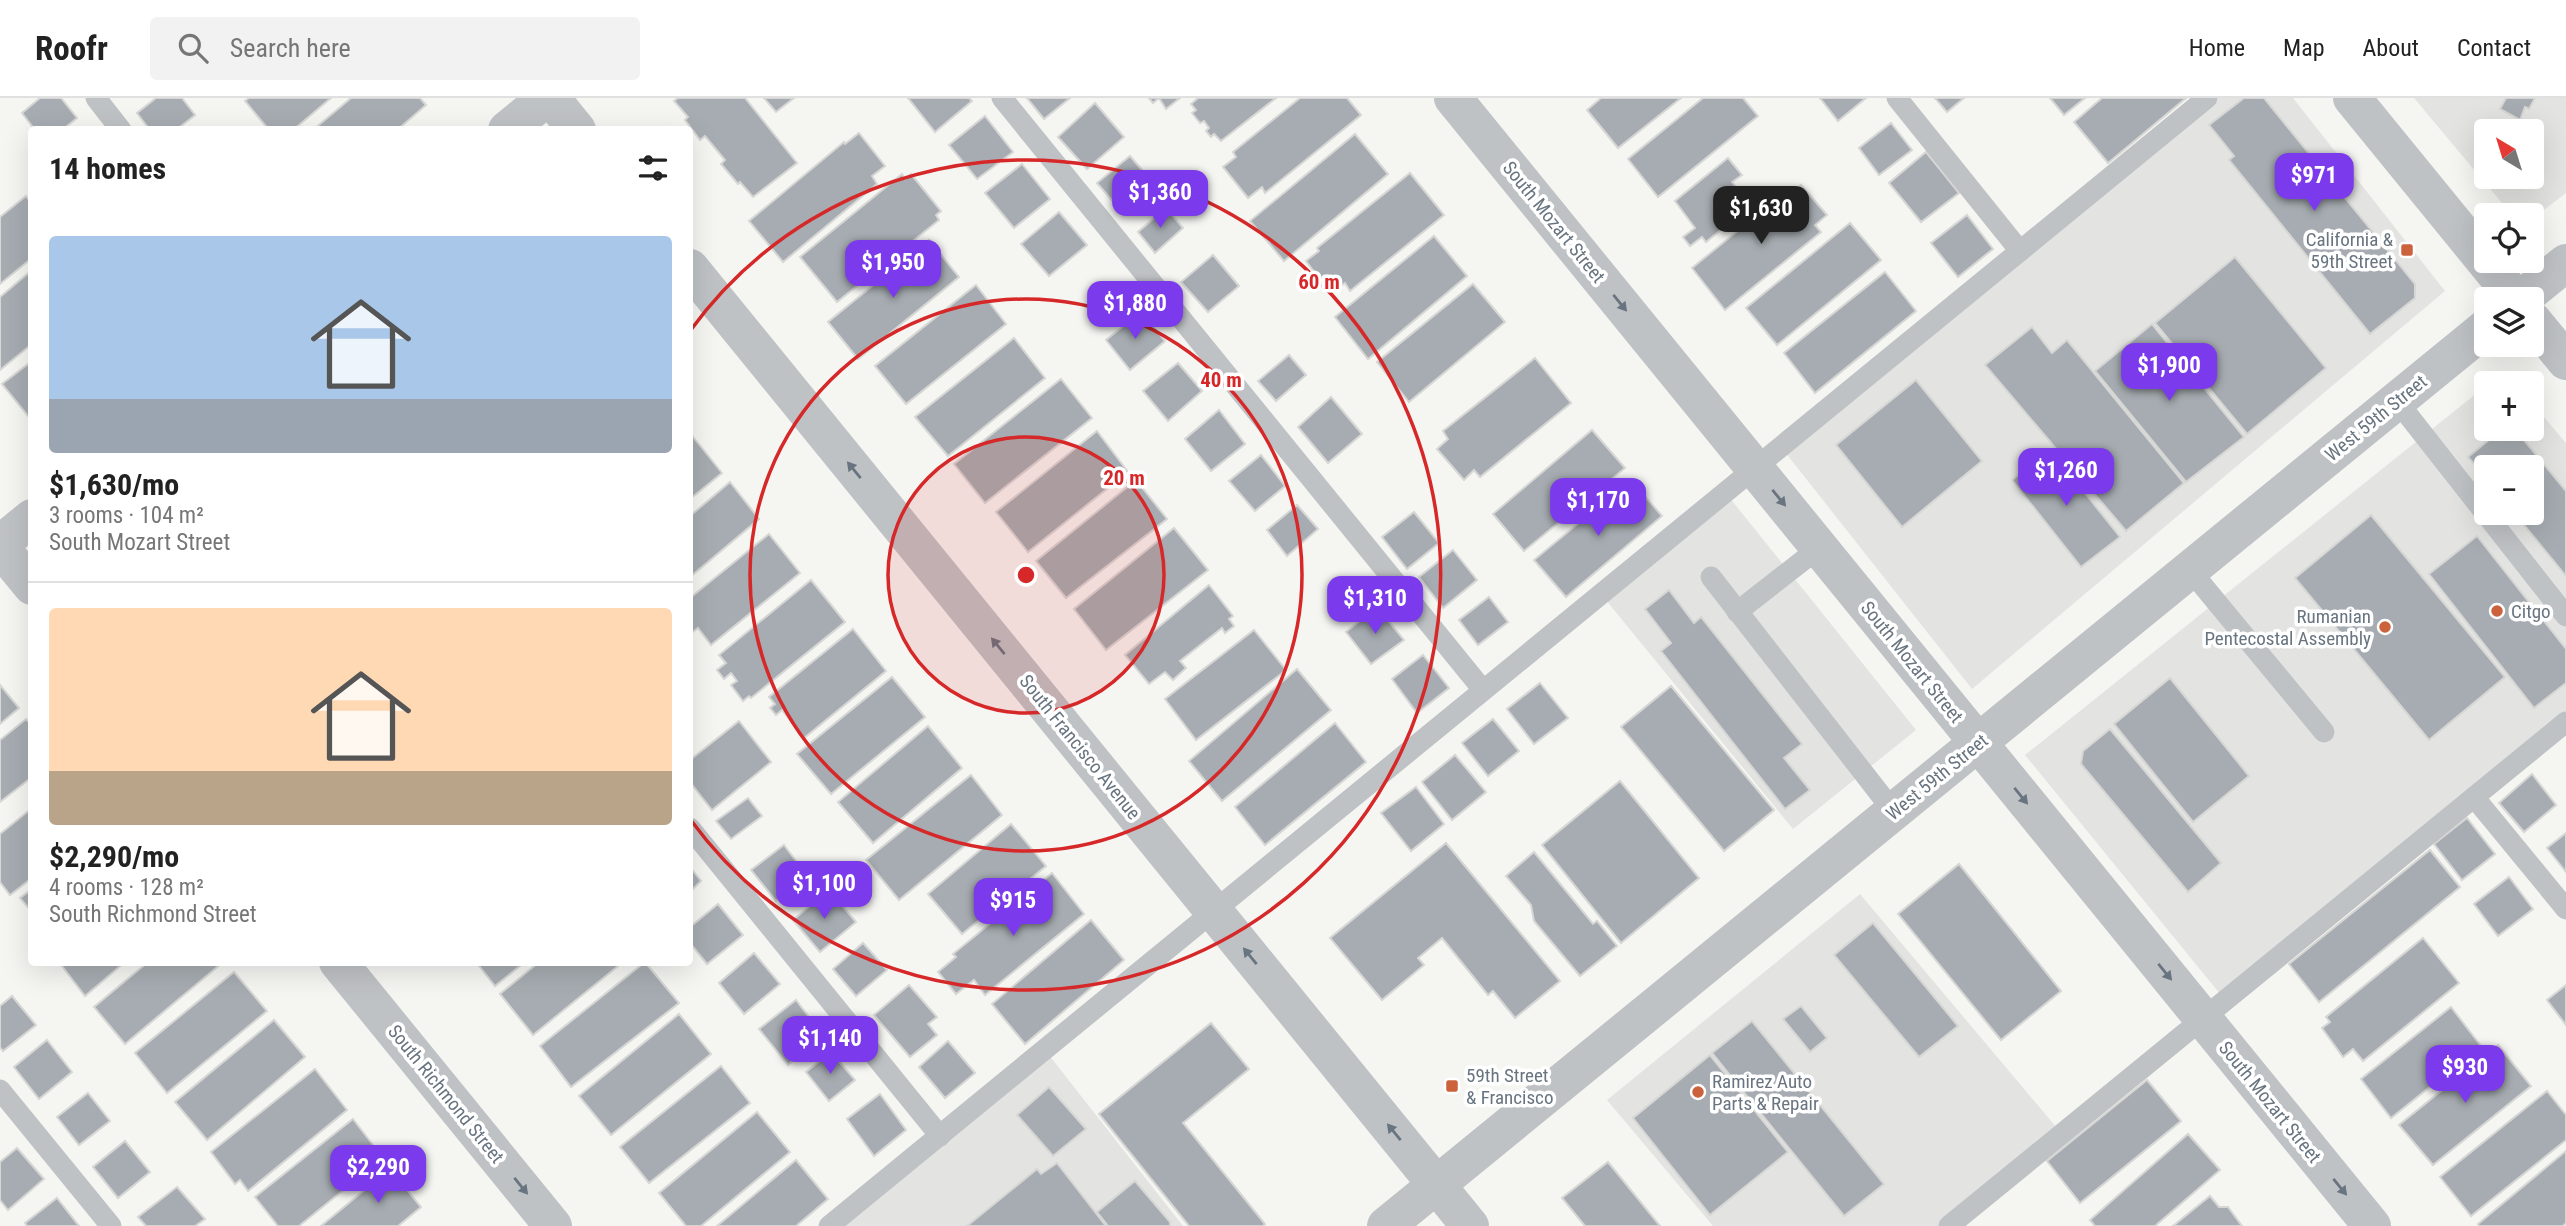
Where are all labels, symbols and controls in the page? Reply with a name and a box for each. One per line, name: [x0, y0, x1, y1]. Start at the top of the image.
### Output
search box: [150, 17, 640, 80]
text: Roofr: [35, 29, 108, 68]
icon: search: [174, 29, 212, 67]
text: Search here: [230, 33, 351, 63]
text: Home: [2189, 34, 2245, 62]
text: Map: [2283, 34, 2325, 62]
text: About: [2363, 34, 2419, 62]
text: Contact: [2457, 34, 2531, 62]
north arrow: [2474, 119, 2544, 189]
map controls: [2474, 119, 2544, 525]
icon: filters: [634, 149, 672, 187]
text: 14 homes: [49, 151, 166, 186]
pin: $971: [2273, 153, 2355, 213]
street label: South Mozart Street: [1498, 157, 1610, 287]
text: $971: [2291, 162, 2337, 189]
pin: $1,360: [1103, 170, 1217, 230]
text: $1,360: [1128, 179, 1192, 206]
pin: $1,630: [1704, 186, 1818, 246]
text: $1,630: [1729, 195, 1793, 222]
button: locate: [2474, 203, 2544, 273]
place label: California & 59th Street: [2306, 228, 2394, 273]
pin: $1,950: [836, 240, 950, 300]
marker: California & 59th Street: [2399, 242, 2415, 258]
text: $1,950: [861, 249, 925, 276]
text: 60 m: [1298, 270, 1340, 294]
icon: home: [298, 281, 424, 407]
pin: $1,880: [1078, 282, 1192, 341]
button: layers: [2474, 287, 2544, 357]
text: $1,880: [1103, 290, 1167, 317]
one-way arrow: [1612, 293, 1627, 311]
pin: $1,900: [2112, 344, 2226, 403]
text: $1,900: [2137, 352, 2201, 379]
text: 40 m: [1200, 368, 1242, 392]
street label: West 59th Street: [2321, 370, 2431, 466]
button: +: [2474, 371, 2544, 441]
pin: $1,260: [2009, 448, 2123, 508]
button: −: [2474, 455, 2544, 525]
text: $1,260: [2034, 457, 2098, 484]
one-way arrow: [847, 461, 862, 478]
text: 20 m: [1103, 466, 1145, 490]
text: $1,630/mo: [49, 467, 179, 502]
pin: $1,170: [1541, 478, 1655, 538]
text: $1,170: [1566, 487, 1630, 514]
one-way arrow: [1771, 489, 1786, 507]
text: 3 rooms · 104 m²: [49, 502, 204, 529]
text: South Mozart Street: [49, 529, 230, 556]
centre of rings: [1014, 563, 1038, 587]
pin: $1,310: [1318, 576, 1432, 636]
text: $1,310: [1343, 585, 1407, 612]
street label: South Mozart Street: [1856, 597, 1968, 727]
place label: Citgo: [2511, 600, 2551, 623]
marker: Citgo: [2489, 603, 2505, 619]
place label: Rumanian Pentecostal Assembly: [2204, 605, 2371, 650]
marker: Rumanian Pentecostal Assembly: [2377, 619, 2393, 635]
one-way arrow: [990, 638, 1005, 656]
icon: home: [298, 653, 424, 779]
street label: South Francisco Avenue: [1015, 670, 1145, 824]
street label: West 59th Street: [1882, 729, 1992, 825]
one-way arrow: [2013, 788, 2028, 805]
text: $2,290/mo: [49, 839, 179, 874]
pin: $1,100: [767, 862, 881, 921]
text: $1,100: [792, 870, 856, 897]
text: 4 rooms · 128 m²: [49, 874, 204, 901]
pin: $915: [972, 878, 1054, 938]
text: $915: [990, 887, 1036, 914]
text: South Richmond Street: [49, 901, 257, 928]
one-way arrow: [1242, 947, 1257, 965]
one-way arrow: [2157, 964, 2172, 981]
pin: $1,140: [773, 1016, 887, 1076]
street label: South Richmond Street: [383, 1020, 509, 1168]
text: $1,140: [798, 1025, 862, 1052]
street label: South Mozart Street: [2214, 1037, 2326, 1167]
pin: $930: [2424, 1046, 2506, 1105]
text: $930: [2442, 1054, 2488, 1081]
place label: 59th Street & Francisco: [1466, 1064, 1553, 1109]
place label: Ramirez Auto Parts & Repair: [1712, 1070, 1819, 1115]
marker: 59th Street & Francisco: [1444, 1078, 1460, 1094]
marker: Ramirez Auto Parts & Repair: [1690, 1084, 1706, 1100]
one-way arrow: [1386, 1123, 1401, 1141]
pin: $2,290: [321, 1146, 435, 1205]
text: $2,290: [346, 1154, 410, 1181]
one-way arrow: [513, 1177, 528, 1195]
one-way arrow: [2332, 1177, 2347, 1195]

